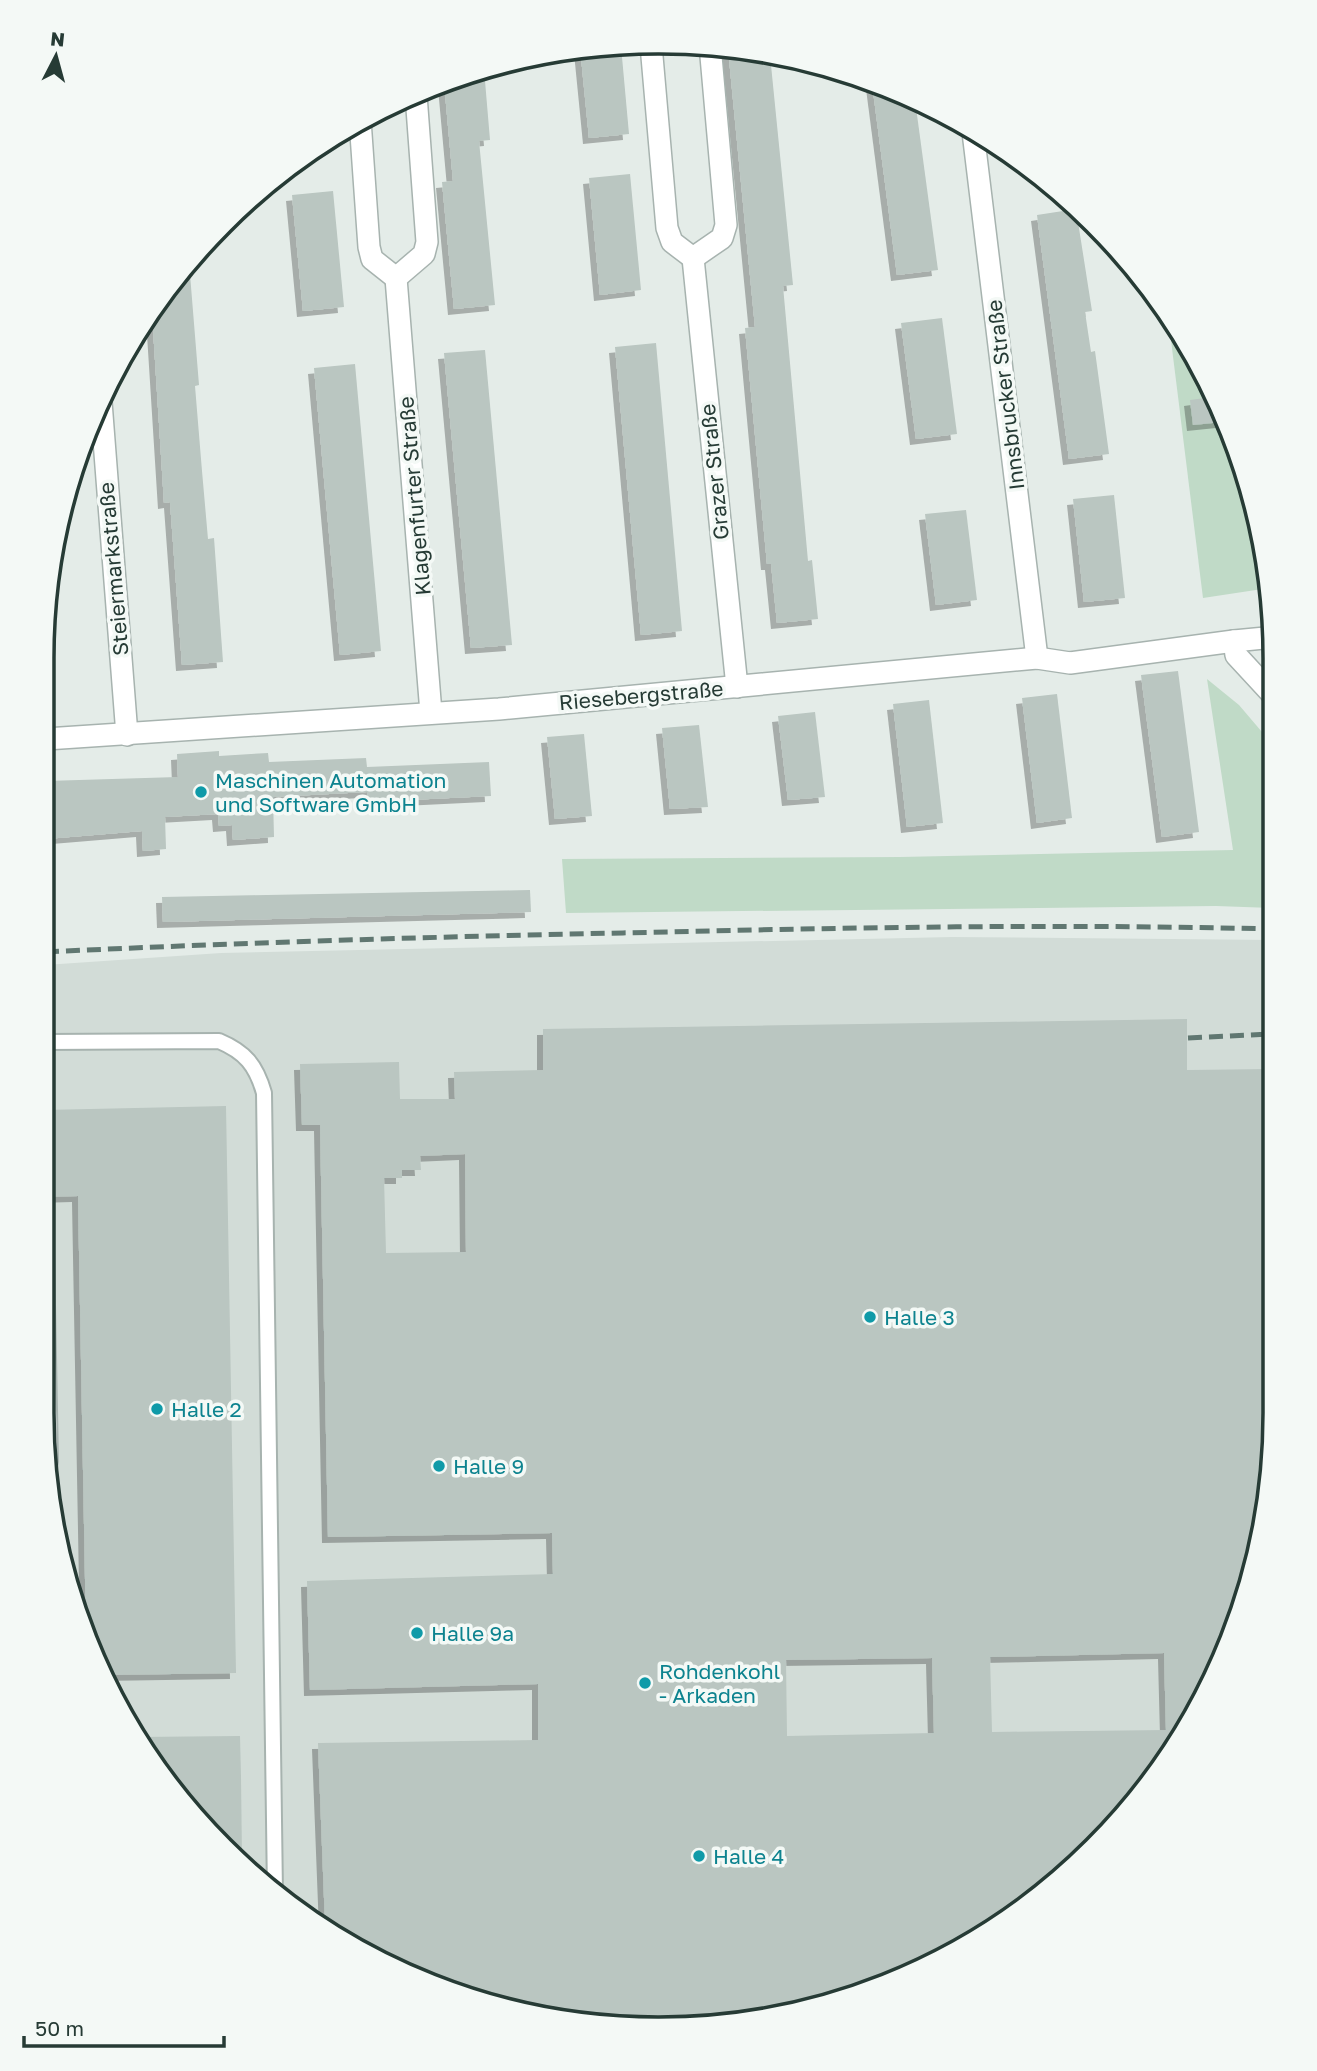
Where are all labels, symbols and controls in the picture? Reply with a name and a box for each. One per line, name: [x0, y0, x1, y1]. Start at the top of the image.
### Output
north arrow: [21, 21, 91, 91]
text: N: [49, 26, 66, 51]
street label: Innsbrucker Straße: [980, 298, 1030, 492]
street label: Klagenfurter Straße: [392, 395, 436, 597]
street label: Grazer Straße: [694, 403, 734, 541]
street label: Steiermarkstraße: [92, 481, 134, 657]
street label: Riesebergstraße: [558, 675, 724, 715]
place label: Maschinen Automation und Software GmbH: [215, 767, 446, 817]
marker: Maschinen Automation und Software GmbH: [193, 784, 209, 800]
place label: Halle 3: [884, 1304, 955, 1330]
marker: Halle 3: [862, 1309, 878, 1325]
place label: Halle 2: [171, 1396, 242, 1422]
marker: Halle 2: [149, 1401, 165, 1417]
place label: Halle 9: [453, 1453, 524, 1479]
marker: Halle 9: [431, 1458, 447, 1474]
place label: Halle 9a: [431, 1620, 514, 1646]
marker: Halle 9a: [409, 1625, 425, 1641]
place label: Rohdenkohl - Arkaden: [659, 1658, 780, 1708]
marker: Rohdenkohl - Arkaden: [637, 1675, 653, 1691]
place label: Halle 4: [713, 1843, 784, 1869]
marker: Halle 4: [691, 1848, 707, 1864]
scale bar: [24, 2004, 224, 2048]
text: 50 m: [35, 2015, 84, 2041]

